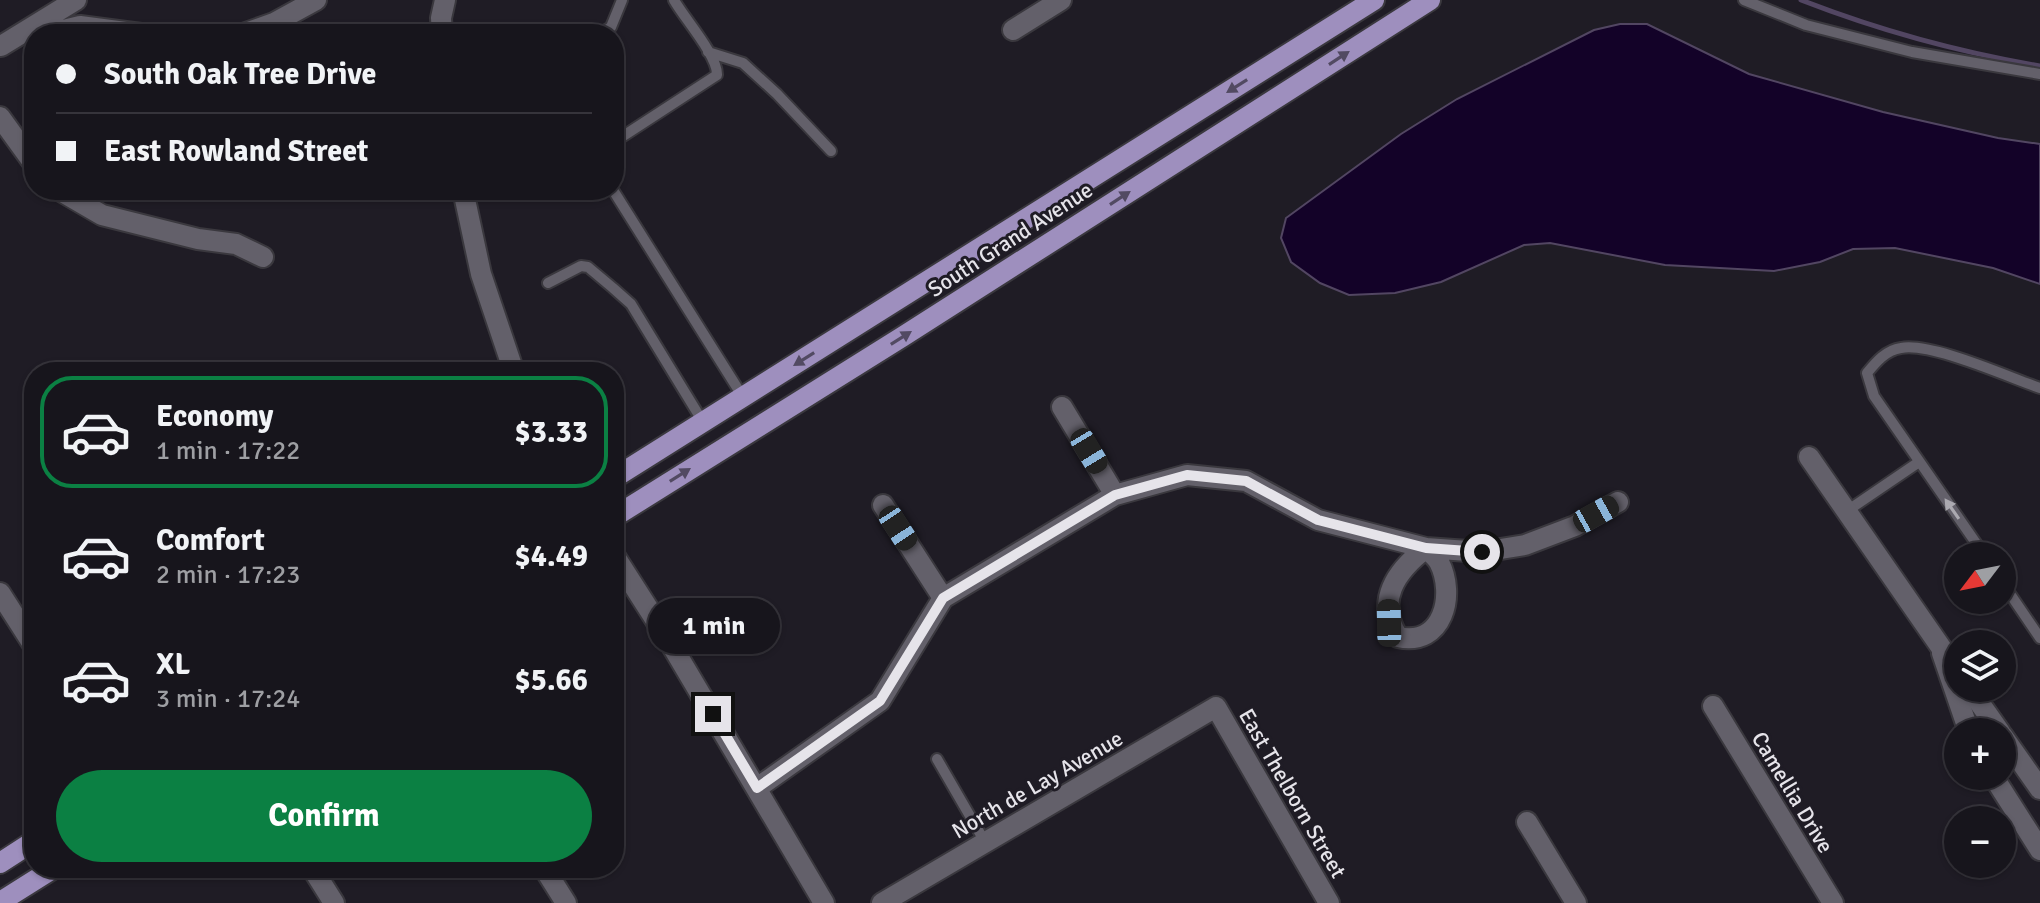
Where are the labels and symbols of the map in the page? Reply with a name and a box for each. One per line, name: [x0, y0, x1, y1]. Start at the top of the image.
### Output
one-way arrow: [1328, 51, 1350, 65]
one-way arrow: [1226, 79, 1248, 93]
street label: South Grand Avenue: [923, 176, 1098, 303]
one-way arrow: [1109, 191, 1131, 205]
one-way arrow: [890, 330, 911, 345]
one-way arrow: [793, 351, 814, 366]
car: [1066, 424, 1112, 478]
one-way arrow: [669, 469, 691, 483]
car: [1569, 492, 1623, 536]
one-way arrow: [1945, 498, 1960, 520]
car: [875, 501, 921, 555]
route start: [1464, 534, 1500, 570]
north arrow: [1944, 542, 2016, 614]
callout: 1 min: [647, 598, 779, 654]
car: [1377, 599, 1401, 647]
route end: [695, 696, 731, 732]
street label: East Thelborn Street: [1233, 704, 1352, 883]
street label: North de Lay Avenue: [947, 724, 1128, 844]
street label: Camellia Drive: [1746, 727, 1839, 858]

